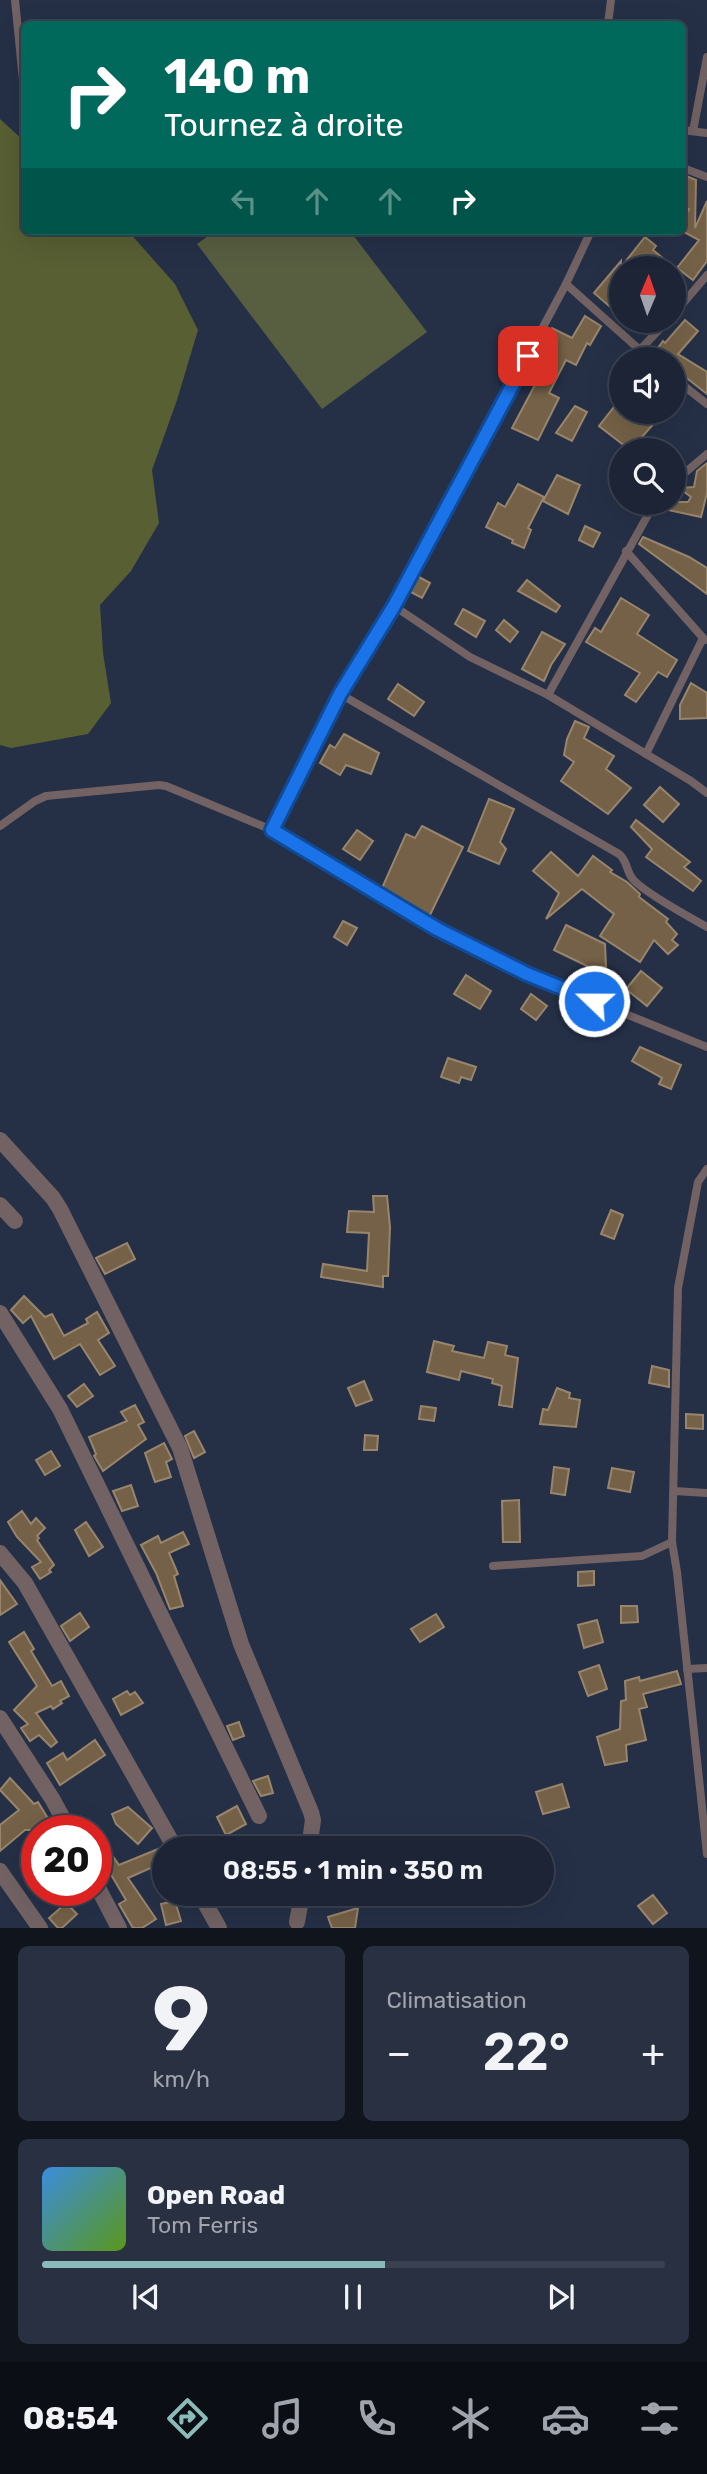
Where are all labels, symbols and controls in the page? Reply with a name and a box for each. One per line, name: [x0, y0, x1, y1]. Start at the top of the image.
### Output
text: 140 m: [164, 47, 310, 105]
icon: right: [49, 49, 140, 140]
text: Tournez à droite: [164, 106, 404, 144]
icon: left: [225, 182, 263, 220]
icon: ahead: [298, 182, 336, 220]
icon: ahead: [371, 182, 409, 220]
icon: right: [444, 182, 482, 220]
north arrow: [609, 256, 686, 332]
map controls: [609, 256, 686, 515]
pin: [498, 326, 558, 386]
icon: arrive: [509, 337, 547, 375]
button: sound: [609, 347, 686, 424]
button: search: [609, 438, 686, 515]
position arrow: [557, 964, 631, 1038]
speed limit sign: 20: [21, 1815, 112, 1906]
text: 08:55 · 1 min · 350 m: [223, 1855, 483, 1886]
text: 9: [152, 1965, 210, 2073]
text: Climatisation: [387, 1986, 527, 2014]
text: 22°: [483, 2021, 570, 2083]
text: −: [387, 2030, 411, 2076]
text: +: [641, 2030, 665, 2076]
text: km/h: [153, 2065, 210, 2093]
text: Open Road: [147, 2180, 285, 2211]
text: Tom Ferris: [147, 2211, 258, 2239]
icon: previous: [127, 2278, 165, 2316]
icon: pause: [334, 2278, 372, 2316]
icon: next: [542, 2278, 580, 2316]
icon: directions: [163, 2394, 212, 2443]
icon: music: [258, 2394, 307, 2443]
icon: phone: [352, 2394, 401, 2443]
icon: climate: [446, 2394, 495, 2443]
icon: car: [541, 2394, 590, 2443]
icon: filters: [635, 2394, 684, 2443]
text: 08:54: [23, 2399, 118, 2437]

